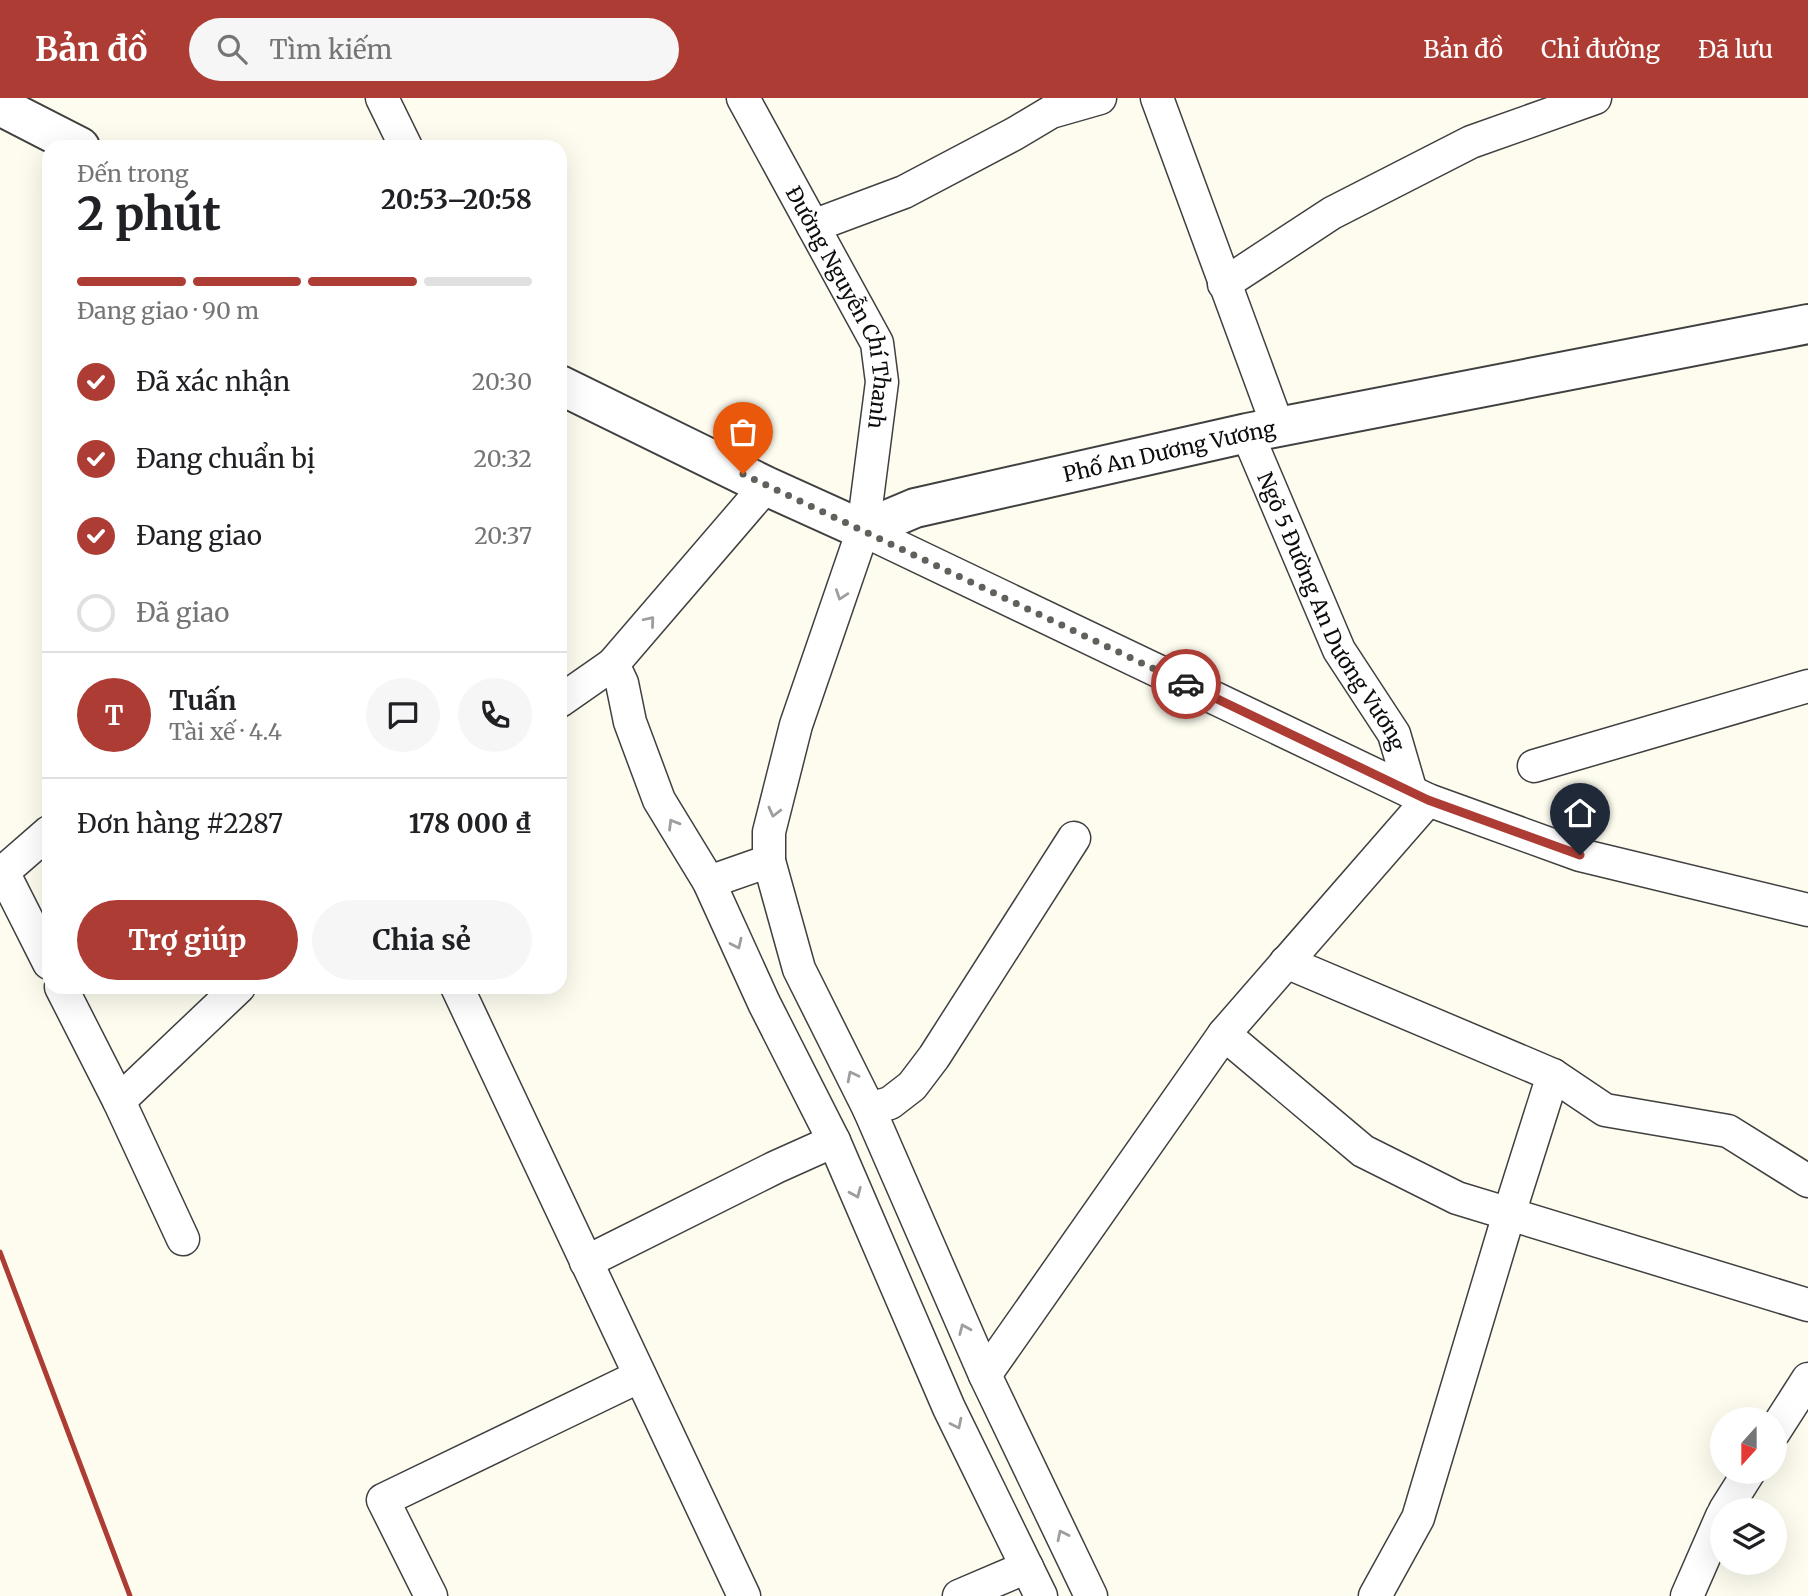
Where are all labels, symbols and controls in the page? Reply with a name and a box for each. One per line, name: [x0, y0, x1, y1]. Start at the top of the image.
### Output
search box: [189, 18, 679, 81]
text: Bản đồ: [35, 29, 147, 70]
icon: search: [213, 30, 251, 68]
text: Tìm kiếm: [269, 33, 392, 66]
text: Bản đồ: [1423, 34, 1503, 65]
text: Chỉ đường: [1541, 34, 1660, 65]
text: Đã lưu: [1698, 34, 1773, 65]
text: Đến trong: [77, 159, 189, 188]
street label: Đường Nguyễn Chí Thanh: [780, 181, 896, 431]
text: 20:53–20:58: [381, 183, 532, 216]
text: 2 phút: [77, 185, 221, 243]
text: Đang giao · 90 m: [77, 296, 259, 325]
icon: check: [77, 363, 115, 401]
text: Đã xác nhận: [136, 365, 290, 398]
text: 20:30: [472, 367, 532, 396]
pin: [713, 402, 773, 474]
icon: bag: [724, 413, 762, 451]
street label: Phố An Dương Vương: [1060, 414, 1278, 488]
icon: check: [77, 440, 115, 478]
text: Đang chuẩn bị: [136, 442, 315, 475]
text: 20:32: [473, 444, 532, 473]
street label: Ngõ 5 Đường An Dương Vương: [1252, 468, 1412, 754]
icon: check: [77, 517, 115, 555]
text: Đang giao: [136, 519, 262, 552]
text: 20:37: [474, 521, 532, 550]
one-way arrow: [835, 588, 849, 600]
text: Đã giao: [136, 596, 229, 629]
one-way arrow: [642, 617, 654, 630]
courier: [1151, 649, 1221, 719]
icon: car: [1167, 665, 1205, 703]
button: chat: [366, 678, 440, 752]
button: phone: [458, 678, 532, 752]
text: Tuấn: [169, 684, 236, 717]
text: T: [105, 699, 123, 732]
text: Tài xế · 4.4: [169, 717, 282, 746]
pin: [1550, 783, 1610, 855]
icon: home: [1561, 794, 1599, 832]
one-way arrow: [768, 806, 782, 818]
text: Đơn hàng #2287: [77, 807, 283, 840]
text: 178 000 ₫: [409, 807, 532, 840]
one-way arrow: [669, 818, 682, 831]
button: Trợ giúp: [77, 900, 298, 980]
button: Chia sẻ: [312, 900, 532, 980]
one-way arrow: [729, 937, 743, 949]
one-way arrow: [847, 1071, 861, 1083]
one-way arrow: [848, 1186, 862, 1199]
one-way arrow: [959, 1324, 973, 1336]
north arrow: [1710, 1407, 1787, 1484]
map controls: [1710, 1407, 1787, 1575]
one-way arrow: [949, 1417, 963, 1429]
button: layers: [1710, 1498, 1787, 1575]
one-way arrow: [1056, 1530, 1070, 1542]

